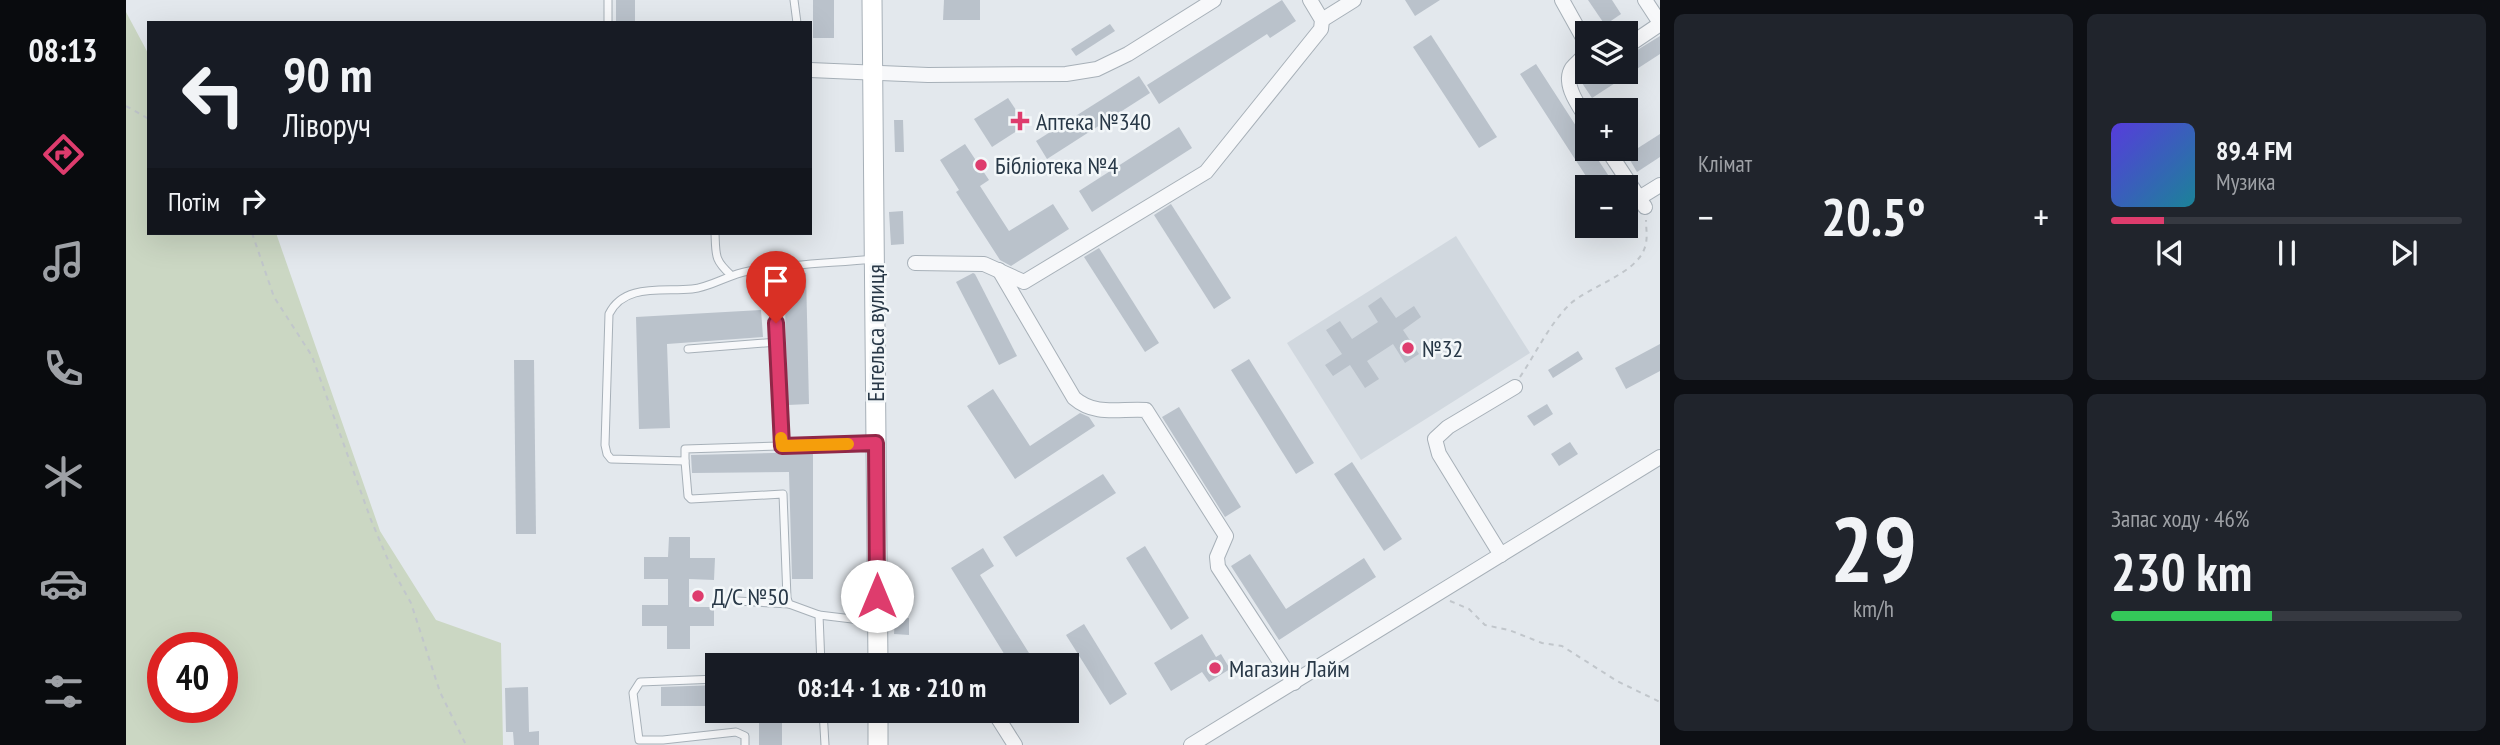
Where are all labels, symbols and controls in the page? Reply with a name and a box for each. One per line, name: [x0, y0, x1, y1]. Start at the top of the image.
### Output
map controls: [1575, 21, 1638, 238]
button: layers: [1575, 21, 1638, 84]
text: 08:13: [28, 29, 98, 71]
text: 90 m: [283, 42, 372, 106]
icon: left: [168, 49, 259, 140]
button: +: [1575, 98, 1638, 161]
text: Ліворуч: [283, 104, 371, 146]
place label: Аптека №340: [1036, 106, 1151, 137]
marker: Аптека №340: [1010, 111, 1030, 131]
icon: directions: [39, 130, 88, 179]
text: 89.4 FM: [2216, 134, 2292, 167]
text: Клімат: [1698, 149, 1752, 178]
place label: Бібліотека №4: [995, 150, 1118, 181]
marker: Бібліотека №4: [973, 157, 989, 173]
text: Музика: [2216, 167, 2276, 196]
button: −: [1575, 175, 1638, 238]
icon: right: [234, 182, 272, 220]
text: 20.5°: [1821, 183, 1926, 250]
text: Потім: [168, 185, 220, 218]
text: −: [1698, 192, 1714, 241]
text: +: [2033, 192, 2049, 241]
icon: previous: [2151, 234, 2189, 272]
icon: pause: [2268, 234, 2306, 272]
icon: next: [2385, 234, 2423, 272]
icon: music: [39, 237, 88, 286]
pin: [746, 251, 806, 323]
icon: arrive: [757, 262, 795, 300]
street label: Енгельса вулиця: [860, 264, 891, 402]
place label: №32: [1422, 333, 1463, 364]
marker: №32: [1400, 340, 1416, 356]
icon: phone: [39, 344, 88, 393]
icon: climate: [39, 452, 88, 501]
text: 29: [1830, 489, 1917, 607]
text: Запас ходу · 46%: [2111, 504, 2249, 533]
text: 230 km: [2111, 538, 2252, 605]
icon: car: [39, 559, 88, 608]
position arrow: [840, 559, 914, 633]
place label: Д/С №50: [712, 581, 789, 612]
marker: Д/С №50: [690, 588, 706, 604]
text: km/h: [1853, 594, 1894, 623]
speed limit sign: 40: [147, 632, 238, 723]
place label: Магазин Лайм: [1229, 653, 1350, 684]
marker: Магазин Лайм: [1207, 660, 1223, 676]
icon: filters: [39, 667, 88, 716]
text: 08:14 · 1 хв · 210 m: [798, 671, 986, 704]

